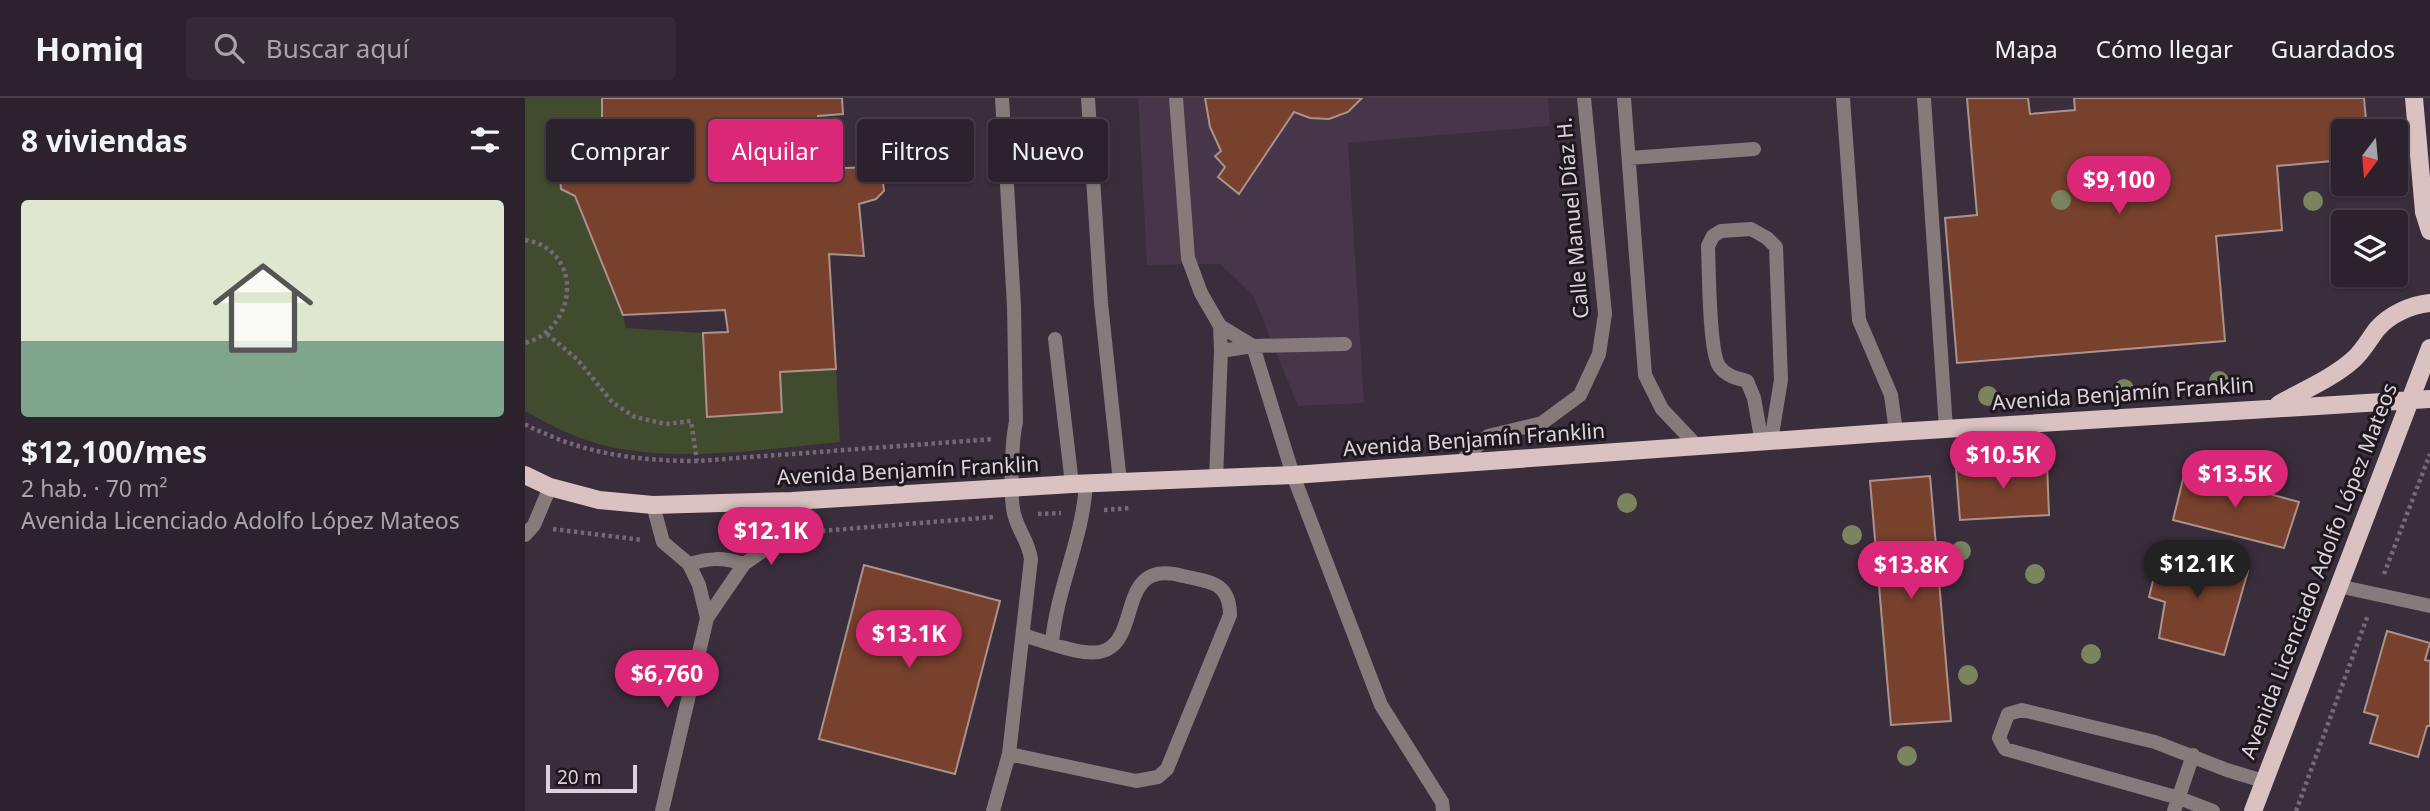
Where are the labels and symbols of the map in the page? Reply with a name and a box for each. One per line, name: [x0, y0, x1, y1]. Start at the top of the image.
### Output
street label: Calle Manuel Díaz H.: [1549, 116, 1595, 320]
north arrow: [2331, 119, 2408, 196]
pin: $9,100: [2062, 156, 2176, 216]
street label: Avenida Benjamín Franklin: [1991, 370, 2255, 416]
street label: Avenida Licenciado Adolfo López Mateos: [2233, 379, 2403, 763]
street label: Avenida Benjamín Franklin: [1342, 416, 1606, 462]
pin: $10.5K: [1946, 432, 2060, 491]
street label: Avenida Benjamín Franklin: [776, 449, 1040, 491]
pin: $13.5K: [2178, 450, 2292, 510]
pin: $12.1K: [714, 508, 828, 567]
pin: $12.1K: [2140, 540, 2254, 600]
pin: $13.8K: [1854, 542, 1968, 601]
pin: $13.1K: [852, 610, 966, 670]
pin: $6,760: [610, 650, 724, 710]
scale bar: [546, 762, 637, 794]

